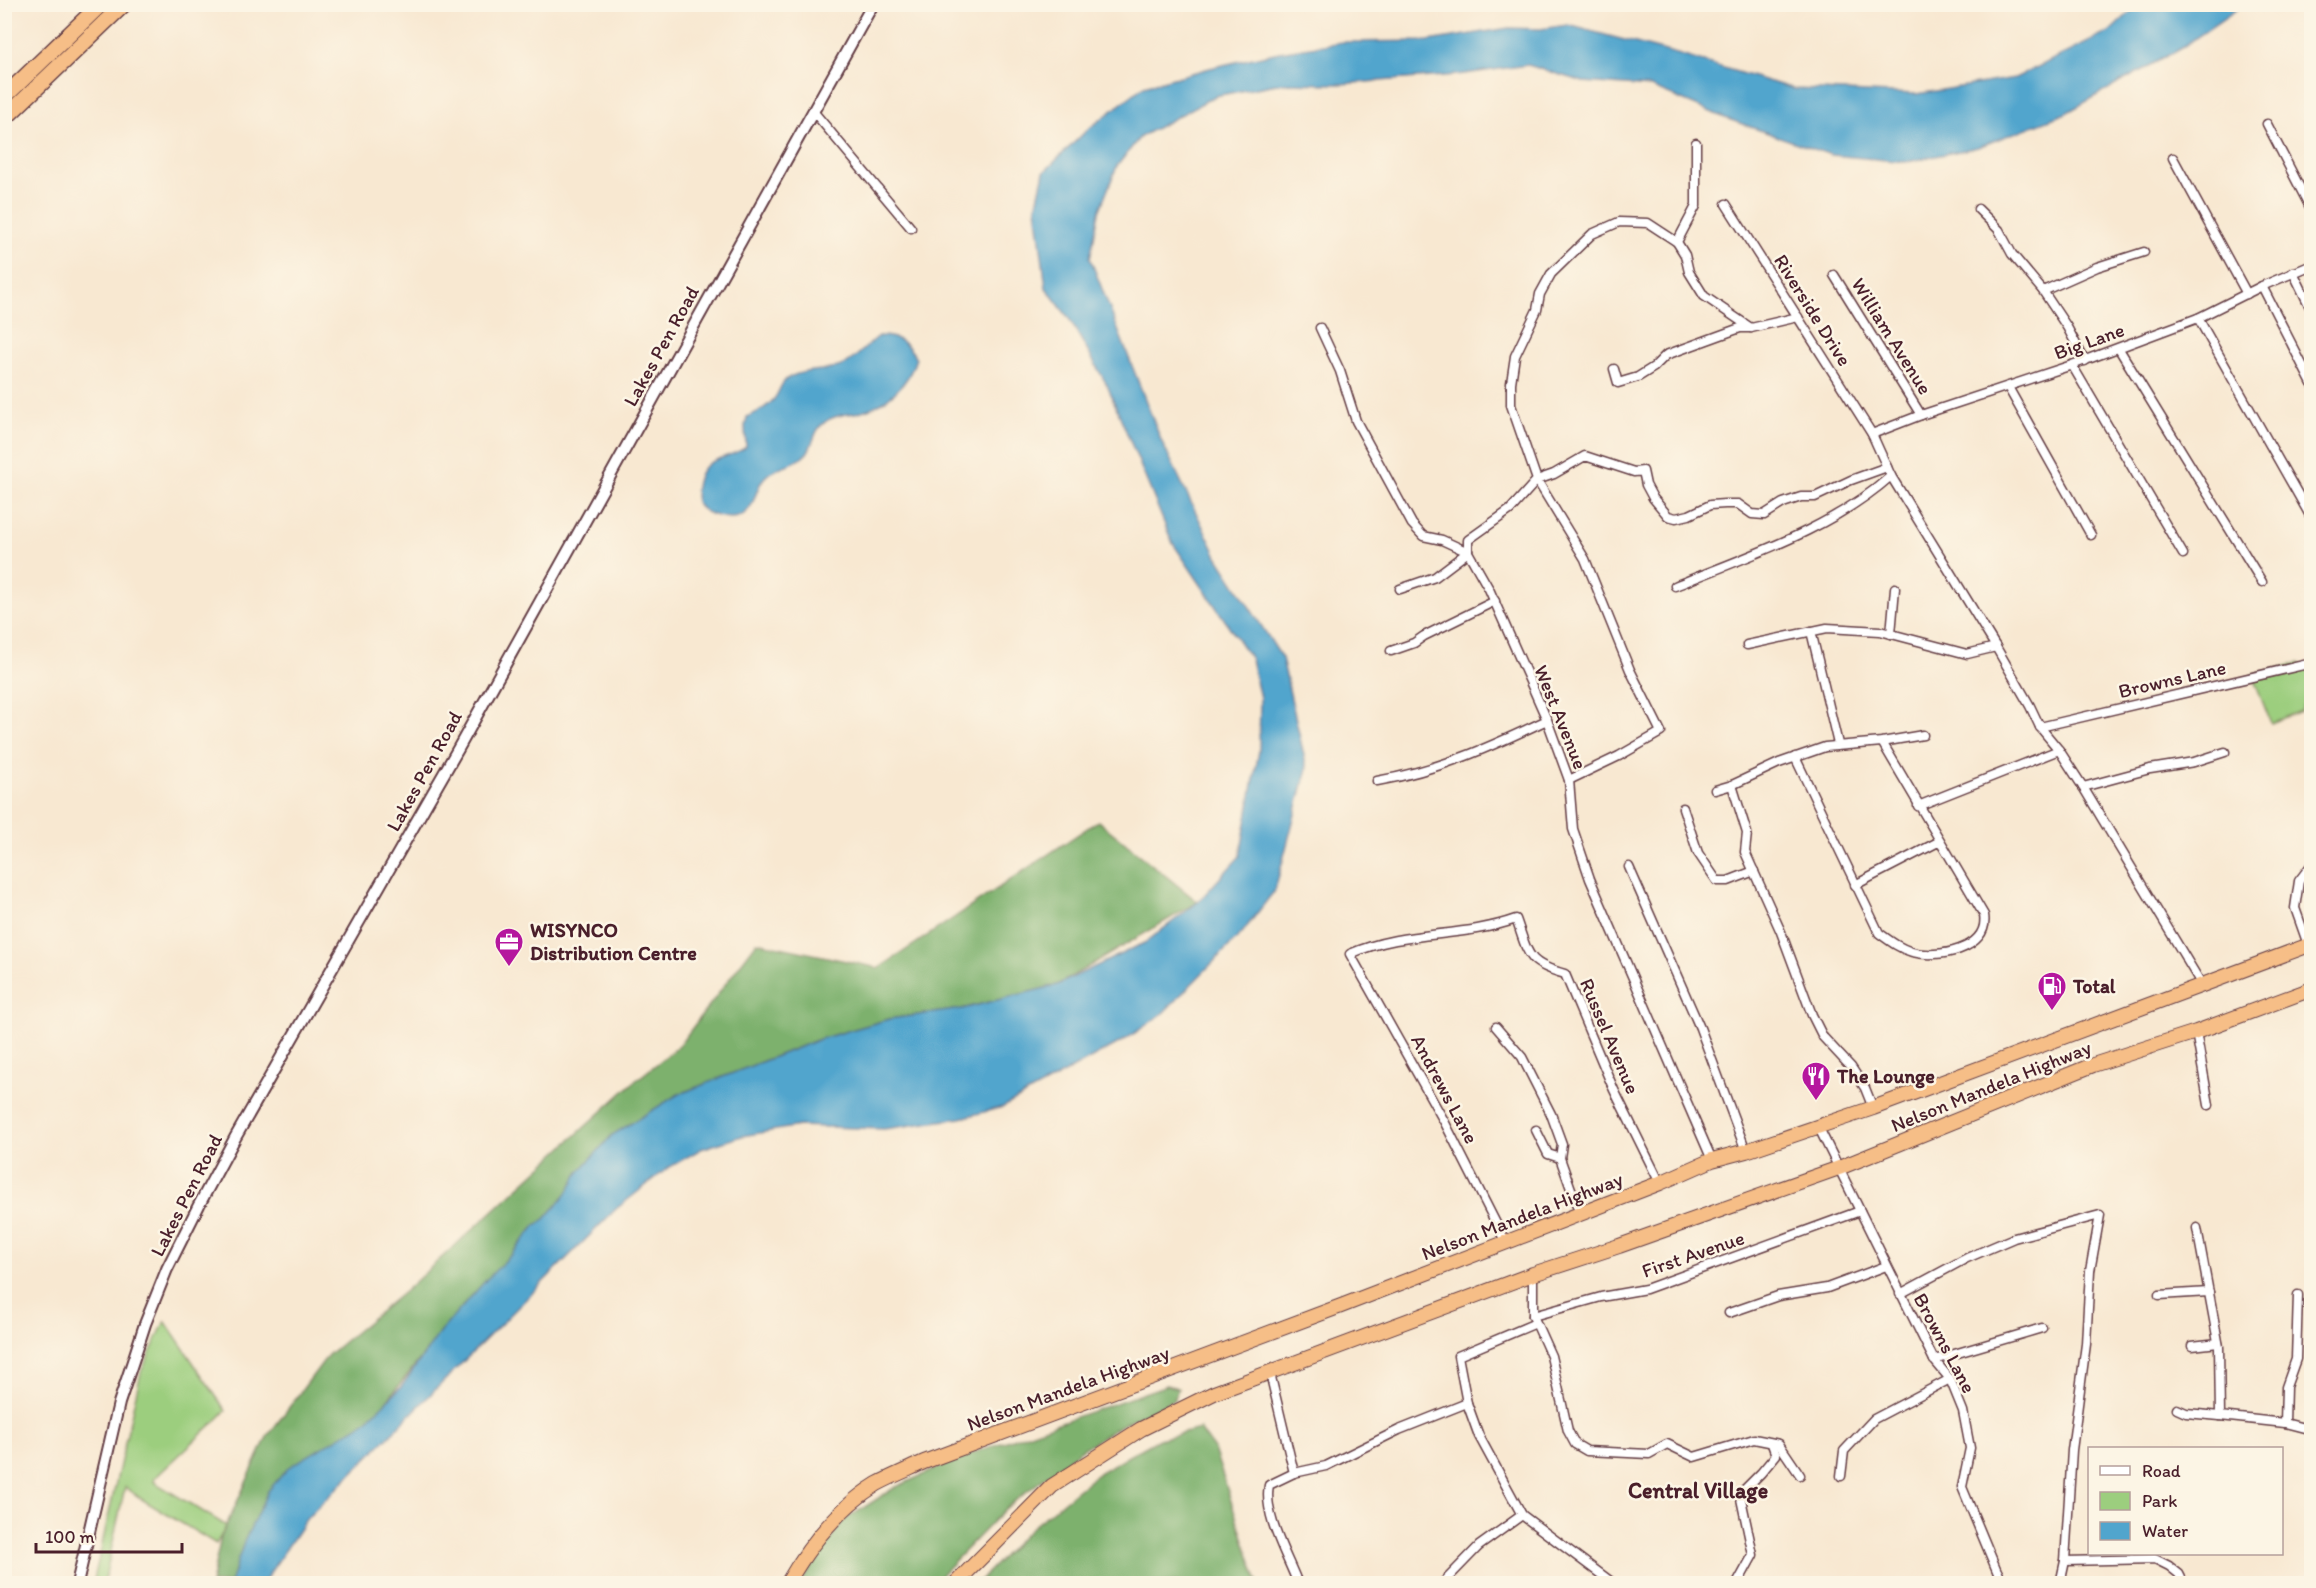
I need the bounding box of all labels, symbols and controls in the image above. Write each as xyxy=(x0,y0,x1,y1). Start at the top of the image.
street label: Riverside Drive xyxy=(1769,250,1857,370)
street label: William Avenue xyxy=(1847,273,1937,399)
street label: Lakes Pen Road xyxy=(618,282,704,410)
street label: Big Lane xyxy=(2051,317,2127,365)
street label: Browns Lane xyxy=(2116,655,2228,703)
street label: West Avenue xyxy=(1529,661,1593,773)
street label: Lakes Pen Road xyxy=(381,707,467,835)
place label: WISYNCO Distribution Centre xyxy=(530,918,697,965)
office icon: WISYNCO Distribution Centre xyxy=(493,926,525,968)
fuel station icon: Total xyxy=(2036,970,2068,1012)
place label: Total xyxy=(2072,974,2116,998)
street label: Russel Avenue xyxy=(1575,975,1645,1097)
street label: Andrews Lane xyxy=(1406,1030,1484,1148)
street label: Nelson Mandela Highway xyxy=(1887,1035,2095,1137)
restaurant icon: The Lounge xyxy=(1800,1060,1832,1102)
place label: The Lounge xyxy=(1836,1064,1935,1089)
street label: Lakes Pen Road xyxy=(145,1130,227,1260)
street label: Nelson Mandela Highway xyxy=(1418,1166,1627,1266)
street label: First Avenue xyxy=(1639,1225,1747,1283)
street label: Browns Lane xyxy=(1909,1289,1981,1397)
street label: Nelson Mandela Highway xyxy=(963,1340,1173,1436)
legend xyxy=(2088,1447,2283,1555)
text: Road xyxy=(2142,1460,2181,1482)
district label: Central Village xyxy=(1628,1477,1768,1504)
text: Park xyxy=(2142,1490,2177,1512)
scale bar xyxy=(36,1516,182,1554)
text: Water xyxy=(2142,1520,2188,1542)
text: 100 m xyxy=(45,1526,95,1548)

